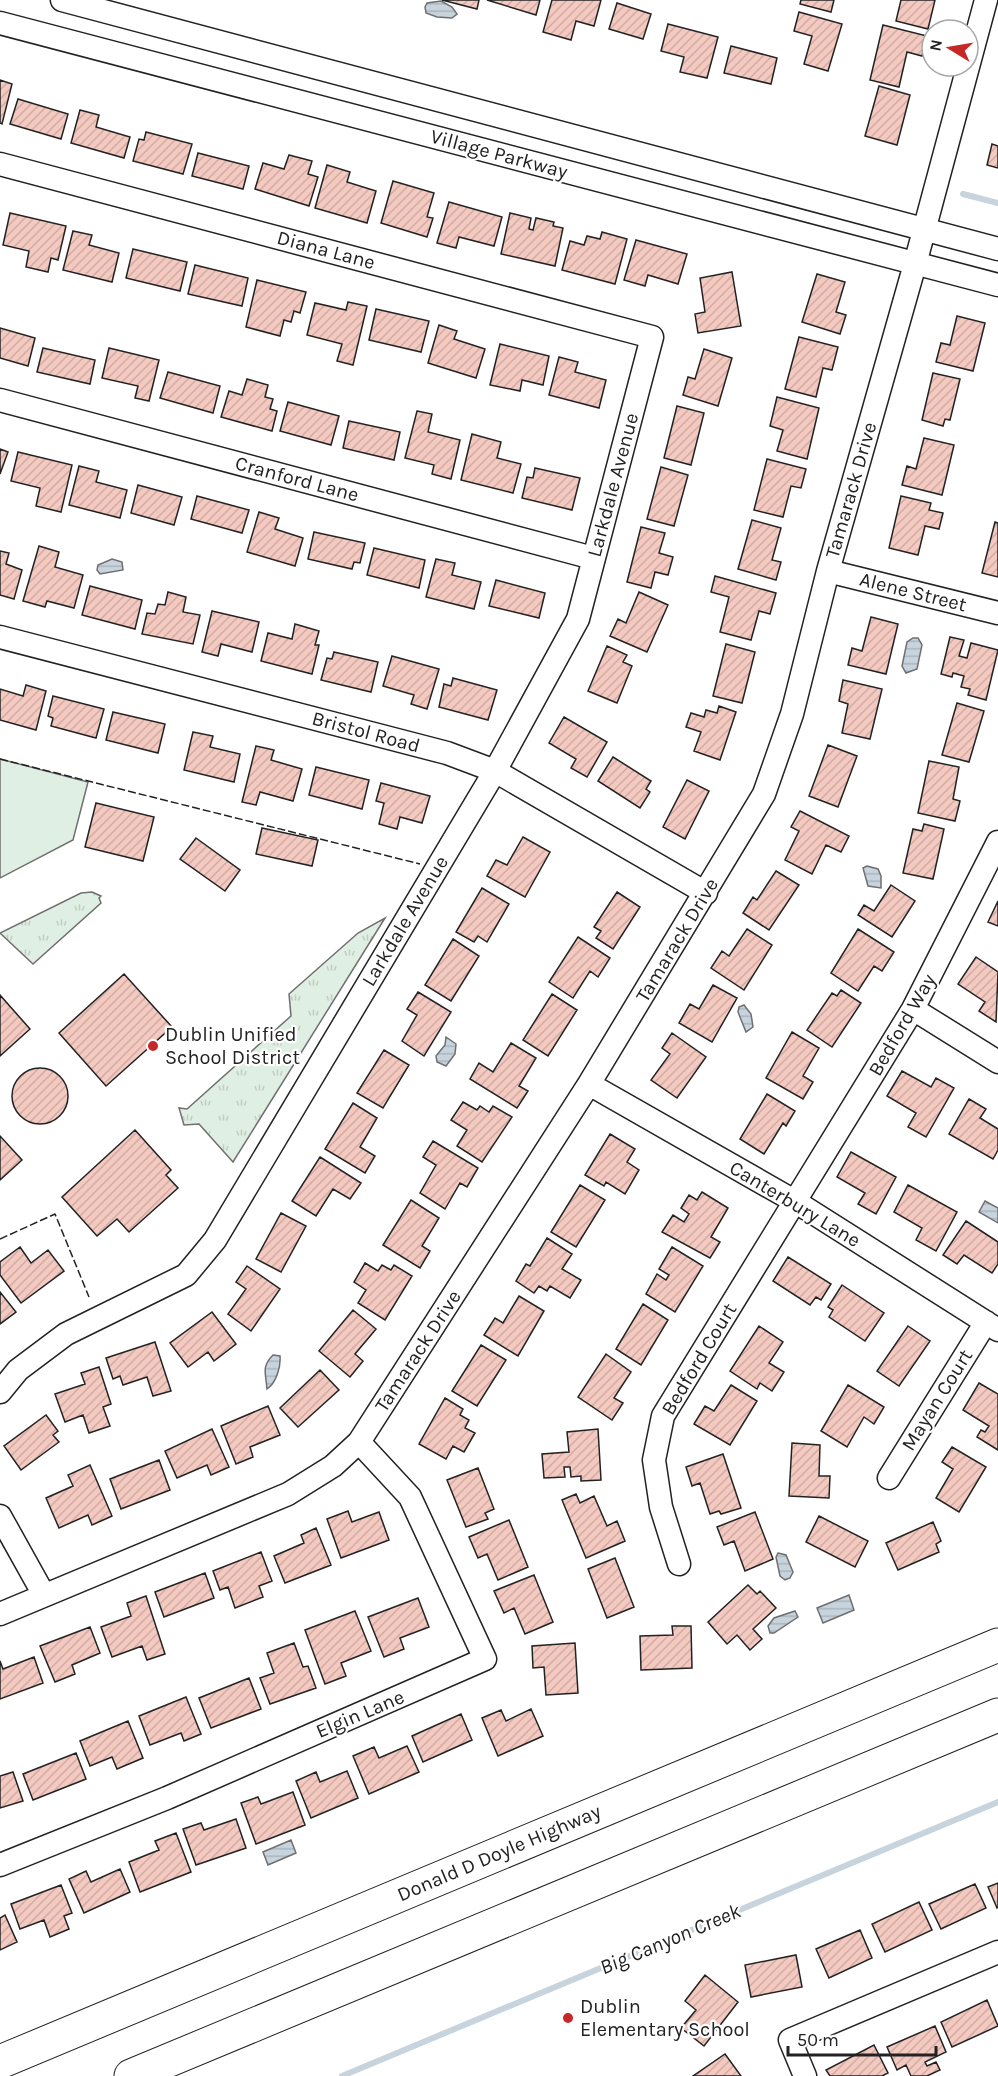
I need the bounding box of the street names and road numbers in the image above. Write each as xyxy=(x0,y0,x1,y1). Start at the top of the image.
street label: Village Parkway xyxy=(428,125,570,183)
street label: Diana Lane xyxy=(274,226,378,274)
street label: Larkdale Avenue xyxy=(583,410,643,560)
street label: Tamarack Drive xyxy=(821,419,881,561)
street label: Cranford Lane xyxy=(233,451,361,507)
street label: Alene Street xyxy=(857,568,969,617)
street label: Bristol Road xyxy=(309,707,423,757)
street label: Larkdale Avenue xyxy=(357,852,453,990)
street label: Tamarack Drive xyxy=(631,874,723,1006)
street label: Bedford Way xyxy=(864,970,940,1080)
street label: Canterbury Lane xyxy=(726,1156,864,1252)
street label: Tamarack Drive xyxy=(370,1286,466,1416)
street label: Bedford Court xyxy=(657,1299,742,1419)
street label: Mayan Court xyxy=(897,1345,978,1455)
street label: Elgin Lane xyxy=(312,1685,408,1743)
street label: Donald D Doyle Highway xyxy=(394,1800,604,1906)

